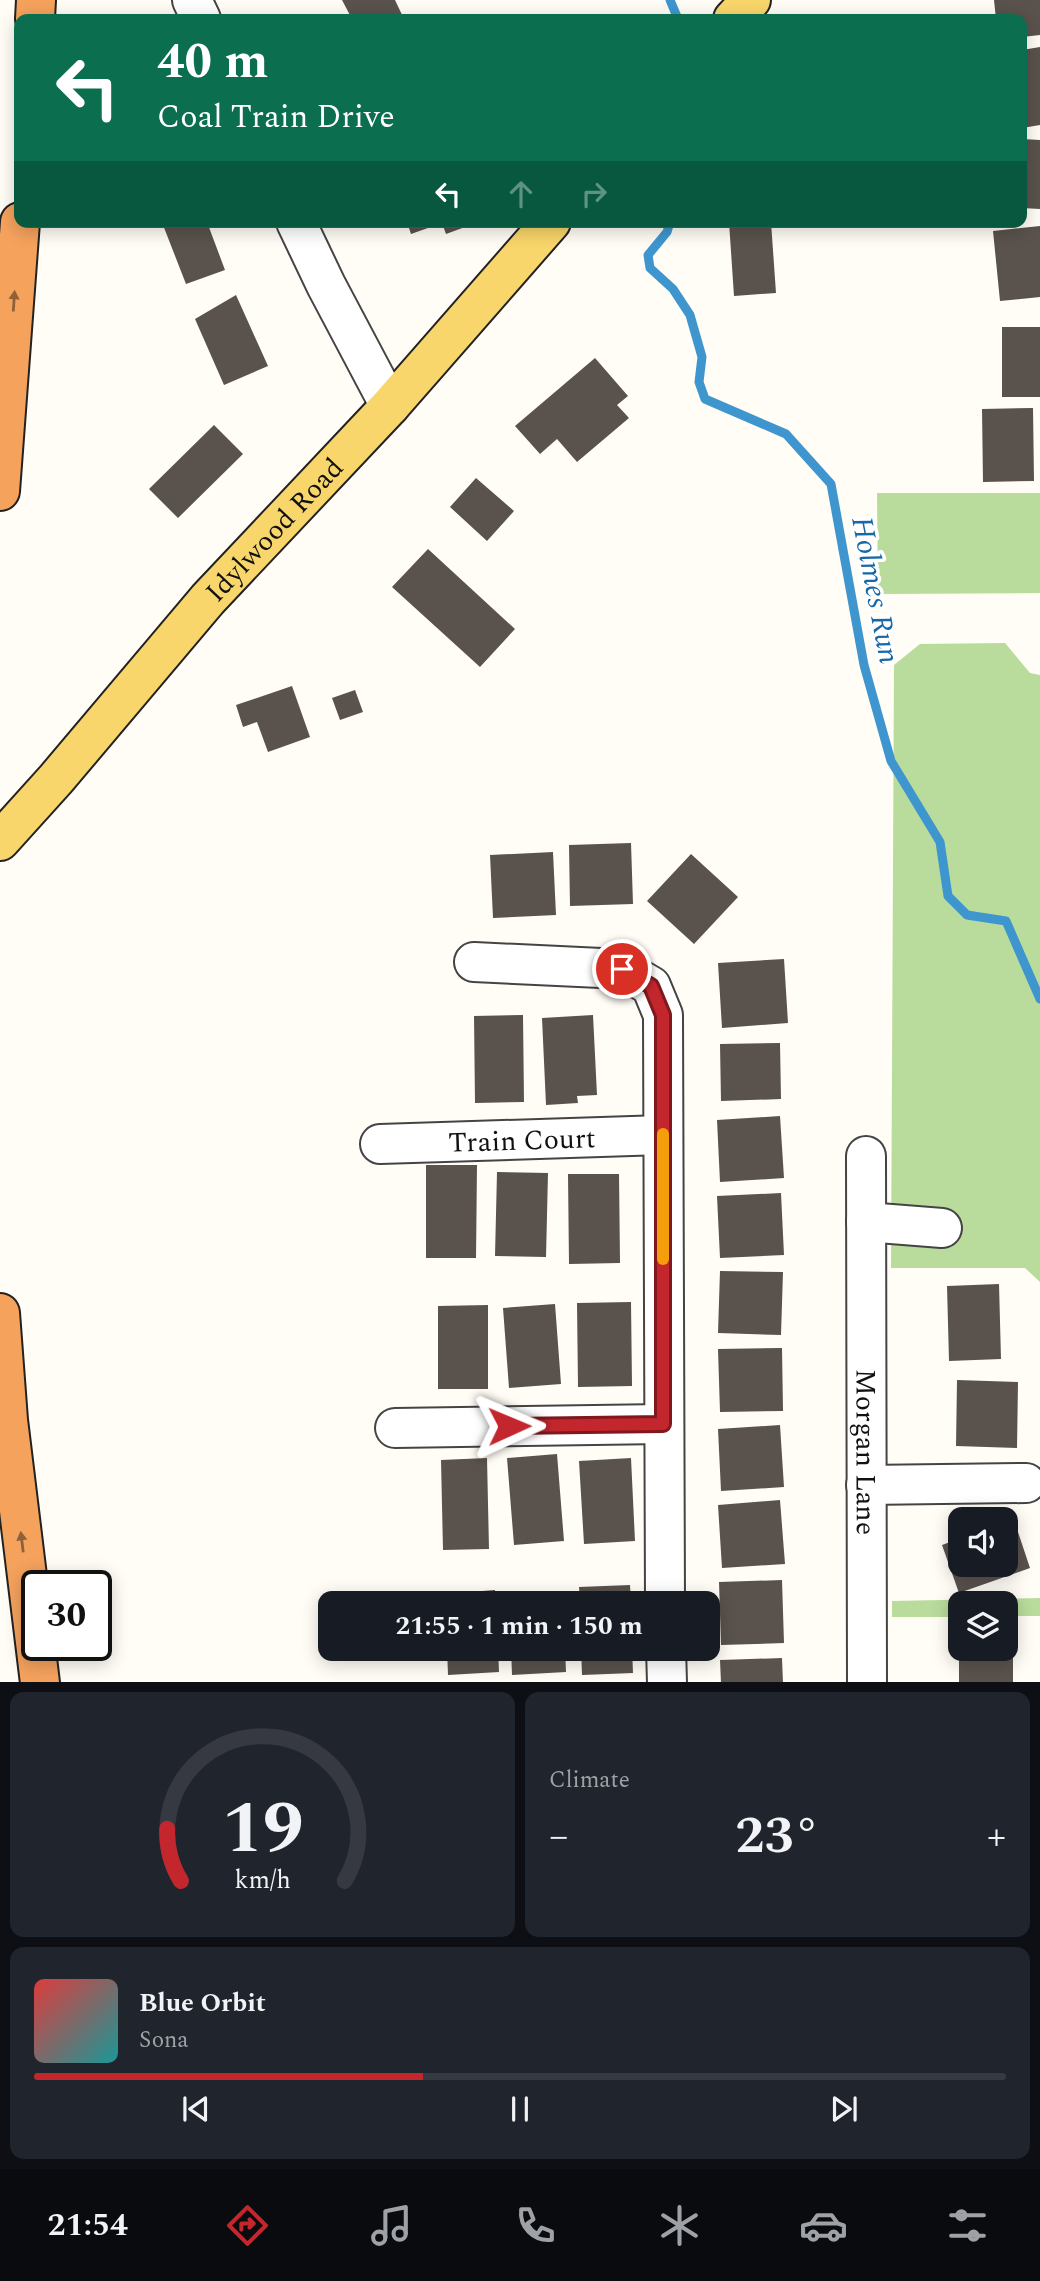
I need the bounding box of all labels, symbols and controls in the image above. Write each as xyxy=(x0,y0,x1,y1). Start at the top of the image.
text: 40 m xyxy=(157,25,268,100)
icon: left xyxy=(42,42,133,133)
text: Coal Train Drive xyxy=(157,93,395,142)
icon: left xyxy=(429,175,467,213)
icon: ahead xyxy=(502,175,540,213)
icon: right xyxy=(575,175,613,213)
one-way arrow xyxy=(9,289,20,311)
street label: Idylwood Road xyxy=(196,448,354,613)
water label: Holmes Run xyxy=(838,513,912,668)
pin xyxy=(592,939,652,999)
icon: arrive xyxy=(603,950,641,988)
street label: Train Court xyxy=(448,1117,596,1165)
street label: Morgan Lane xyxy=(843,1369,887,1535)
position arrow xyxy=(472,1389,546,1463)
map controls xyxy=(948,1507,1018,1661)
button: sound xyxy=(948,1507,1018,1577)
one-way arrow xyxy=(16,1531,27,1553)
speed limit sign: 30 xyxy=(21,1570,112,1661)
button: layers xyxy=(948,1591,1018,1661)
text: 21:55 · 1 min · 150 m xyxy=(395,1606,643,1646)
text: Climate xyxy=(549,1763,630,1798)
text: 19 xyxy=(222,1774,303,1885)
text: 23° xyxy=(735,1797,820,1876)
text: − xyxy=(549,1808,568,1866)
text: + xyxy=(987,1808,1006,1866)
text: km/h xyxy=(234,1861,291,1899)
text: Blue Orbit xyxy=(139,1983,266,2023)
text: Sona xyxy=(139,2023,189,2058)
icon: previous xyxy=(177,2090,215,2128)
icon: pause xyxy=(501,2090,539,2128)
icon: next xyxy=(825,2090,863,2128)
text: 21:54 xyxy=(48,2201,128,2250)
icon: directions xyxy=(223,2201,272,2250)
icon: music xyxy=(367,2201,416,2250)
icon: phone xyxy=(511,2201,560,2250)
icon: climate xyxy=(655,2201,704,2250)
icon: car xyxy=(799,2201,848,2250)
icon: filters xyxy=(943,2201,992,2250)

